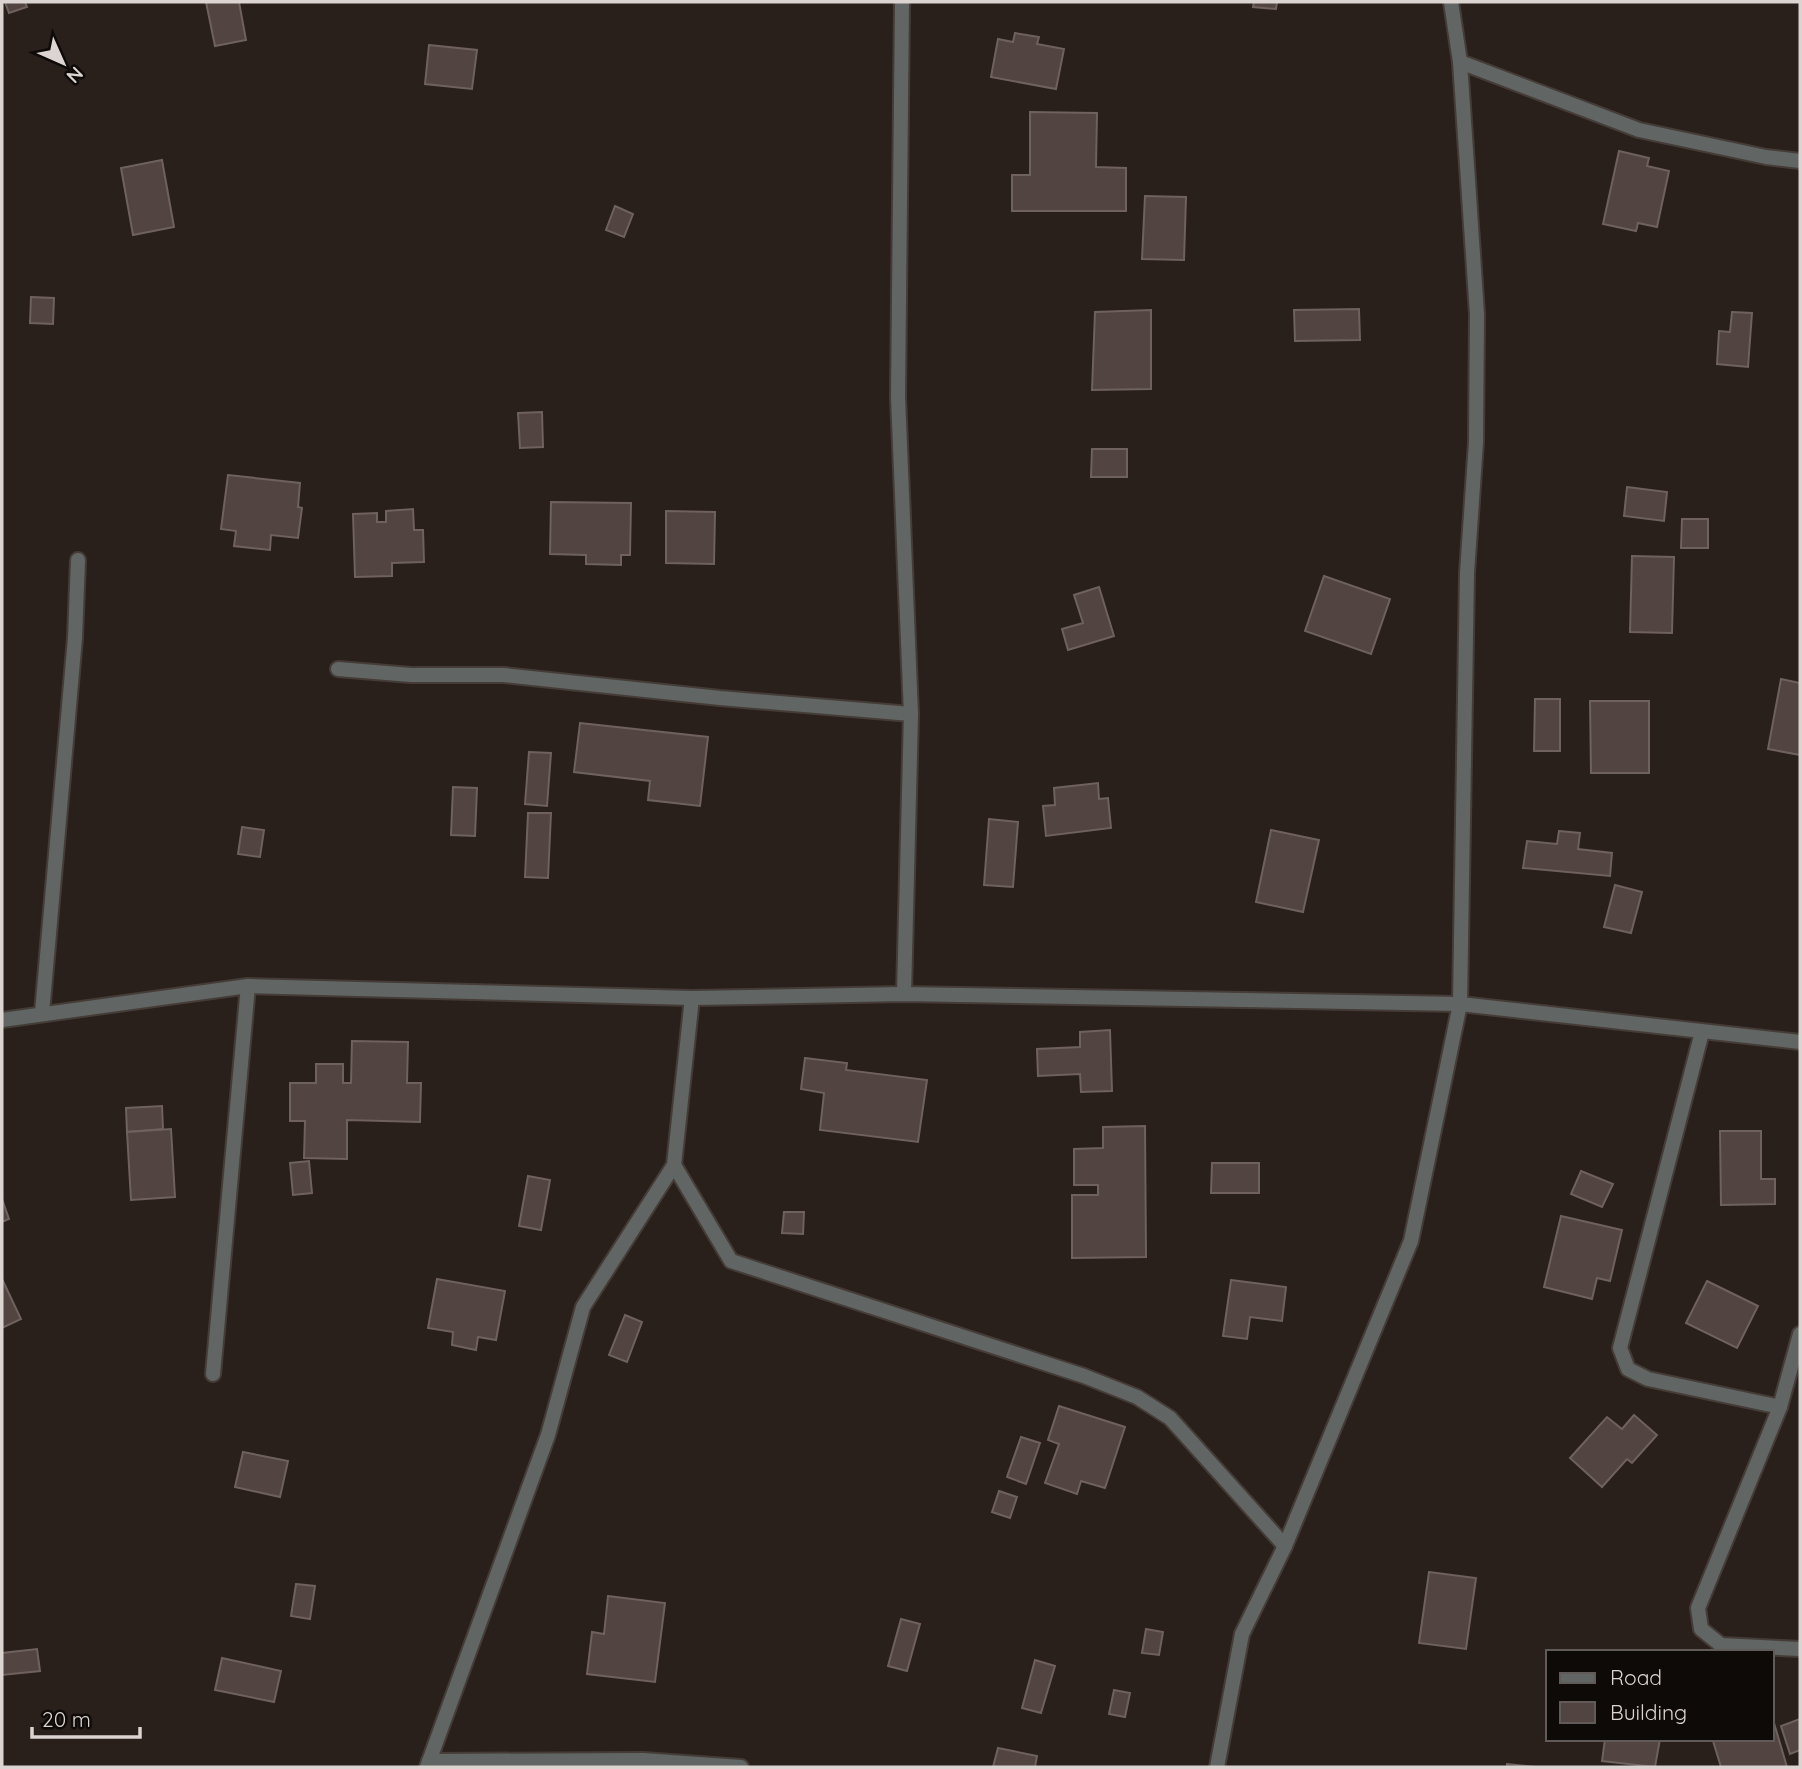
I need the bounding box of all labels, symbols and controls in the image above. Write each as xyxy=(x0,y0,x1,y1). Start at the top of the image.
north arrow xyxy=(28,28,98,98)
text: N xyxy=(62,62,88,88)
legend xyxy=(1546,1650,1774,1741)
text: Road xyxy=(1610,1664,1662,1690)
scale bar xyxy=(32,1696,140,1740)
text: Building xyxy=(1610,1699,1687,1725)
text: 20 m xyxy=(42,1706,91,1732)

